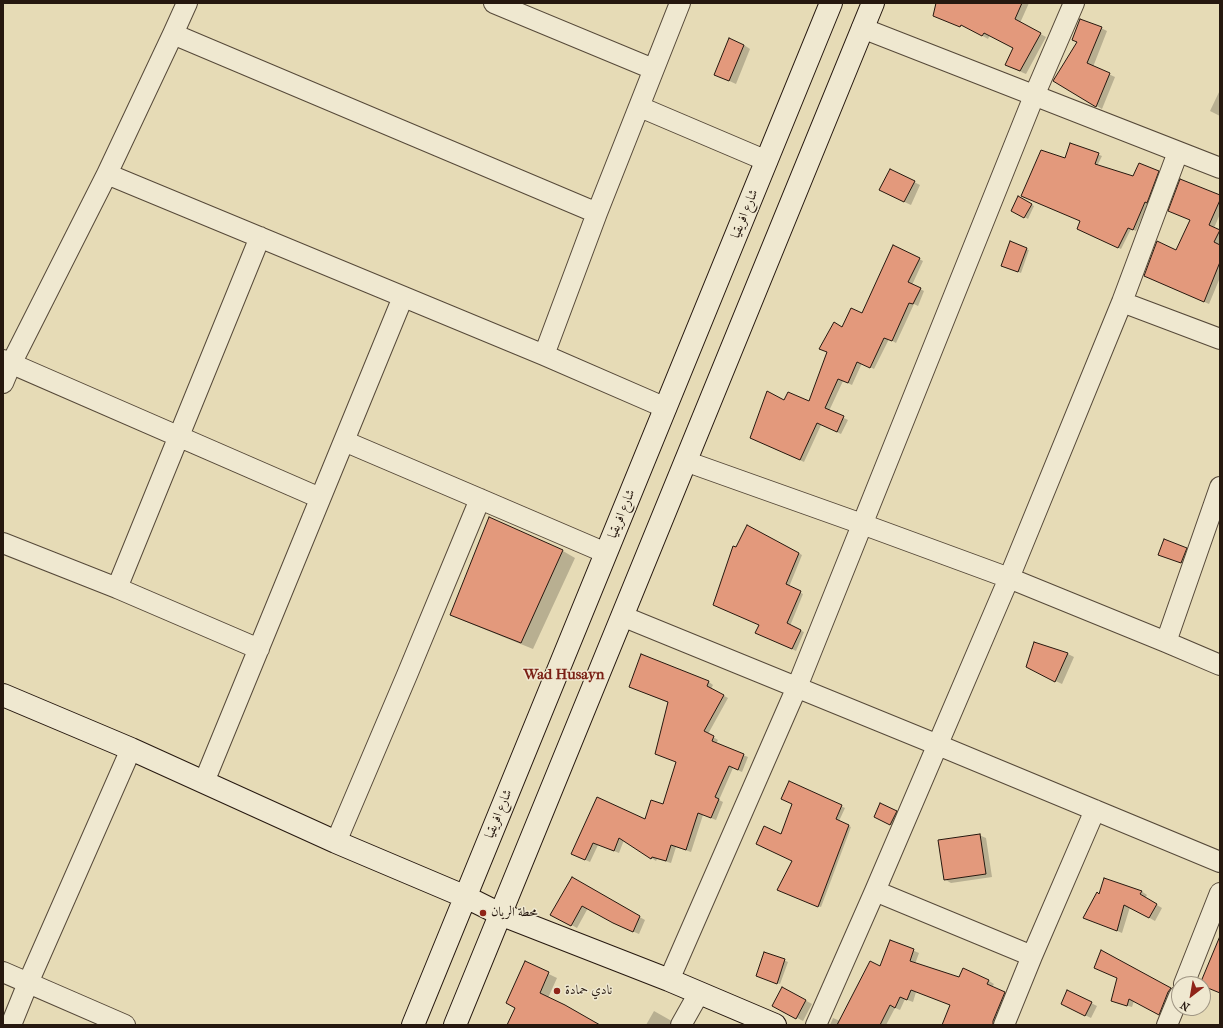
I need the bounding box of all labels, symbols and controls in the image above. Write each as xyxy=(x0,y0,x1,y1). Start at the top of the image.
street label: شارع افريقيا xyxy=(728,187,762,241)
street label: شارع افريقيا xyxy=(605,487,639,541)
district label: Wad Husayn xyxy=(523,666,605,684)
street label: شارع افريقيا xyxy=(482,787,516,841)
place label: محطة الريان xyxy=(491,905,538,921)
marker: محطة الريان xyxy=(478,908,488,918)
north arrow xyxy=(1171,976,1211,1016)
place label: نادي حمادة xyxy=(565,983,612,999)
marker: نادي حمادة xyxy=(552,986,562,996)
text: N xyxy=(1178,998,1192,1014)

